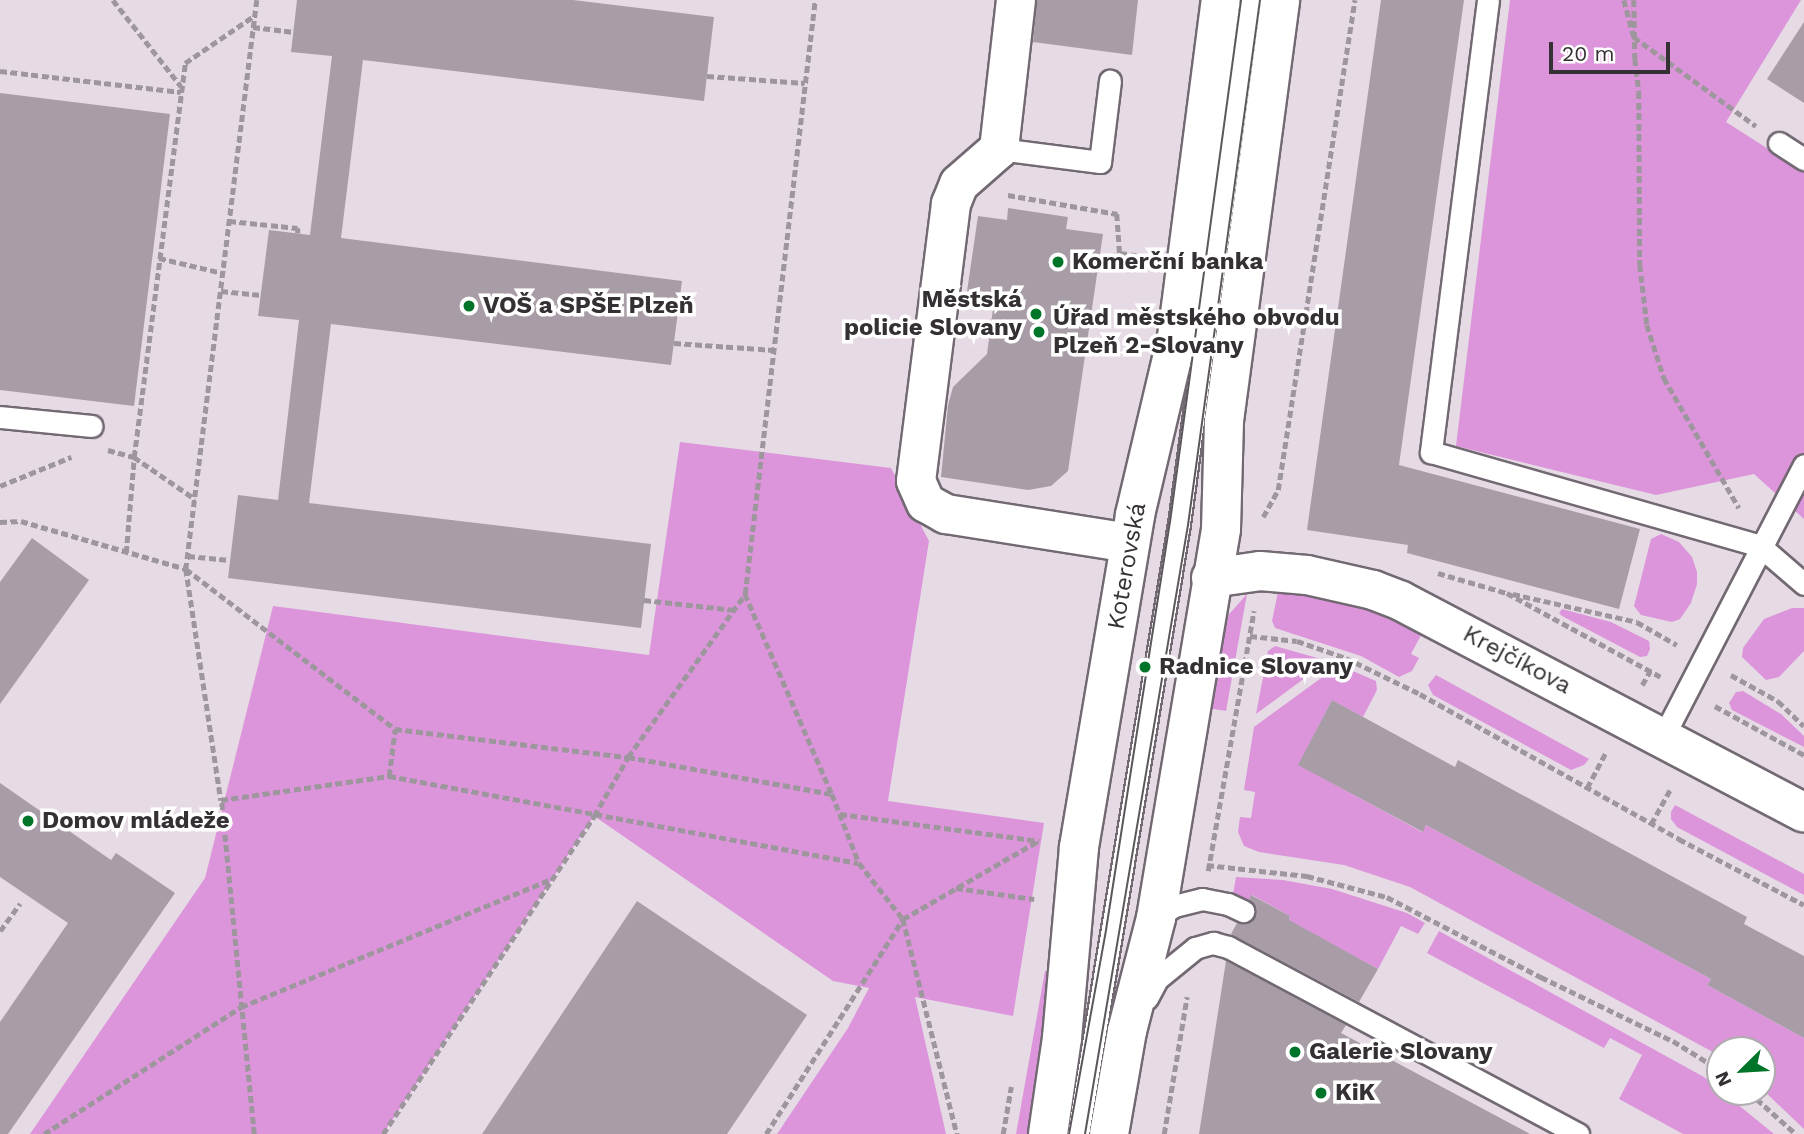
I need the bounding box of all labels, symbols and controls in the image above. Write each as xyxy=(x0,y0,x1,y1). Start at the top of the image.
scale bar xyxy=(1552,28,1673,72)
text: 20 m xyxy=(1562,41,1614,66)
place label: Komerční banka xyxy=(1072,248,1263,276)
marker: Komerční banka xyxy=(1050,254,1066,270)
place label: Městská policie Slovany xyxy=(844,286,1022,342)
place label: VOŠ a SPŠE Plzeň xyxy=(483,292,694,320)
marker: VOŠ a SPŠE Plzeň xyxy=(461,298,477,314)
place label: Úřad městského obvodu Plzeň 2-Slovany xyxy=(1053,304,1339,360)
marker: Městská policie Slovany xyxy=(1028,306,1044,322)
marker: Úřad městského obvodu Plzeň 2-Slovany xyxy=(1031,324,1047,340)
street label: Koterovská xyxy=(1102,500,1152,632)
street label: Krejčíkova xyxy=(1458,619,1576,701)
place label: Radnice Slovany xyxy=(1159,653,1353,681)
marker: Radnice Slovany xyxy=(1137,659,1153,675)
place label: Domov mládeže xyxy=(42,807,230,835)
marker: Domov mládeže xyxy=(20,813,36,829)
north arrow xyxy=(1706,1036,1776,1106)
place label: Galerie Slovany xyxy=(1309,1038,1493,1066)
marker: Galerie Slovany xyxy=(1287,1044,1303,1060)
text: N xyxy=(1710,1068,1737,1090)
place label: KiK xyxy=(1335,1079,1375,1107)
marker: KiK xyxy=(1313,1085,1329,1101)

